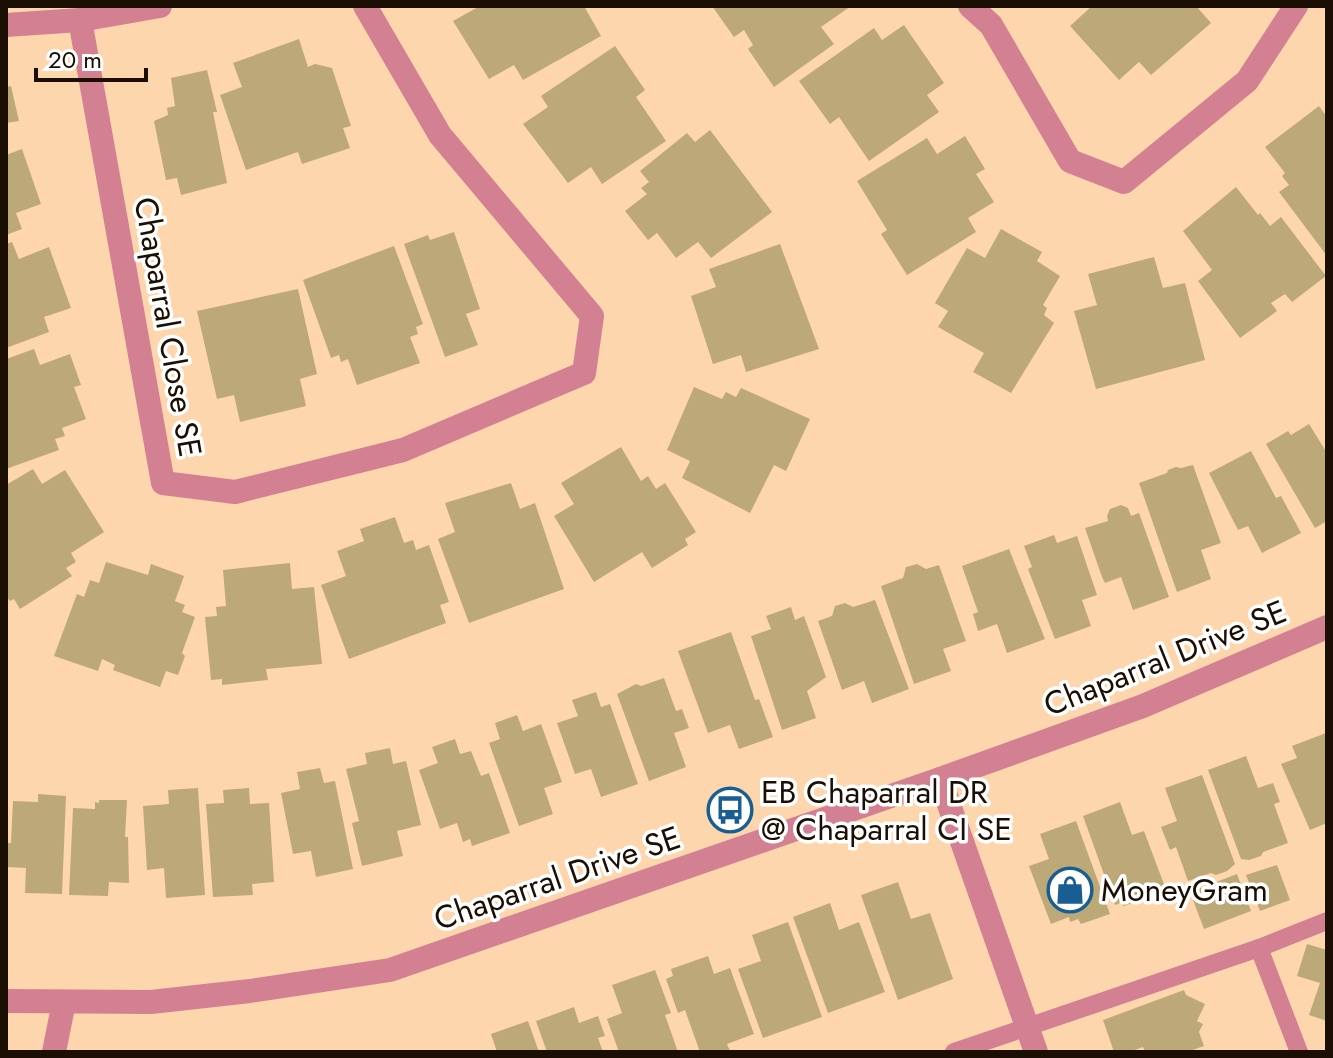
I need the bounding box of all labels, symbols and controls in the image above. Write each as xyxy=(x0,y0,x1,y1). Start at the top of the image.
scale bar xyxy=(36,32,146,82)
text: 20 m xyxy=(48,42,102,77)
street label: Chaparral Close SE xyxy=(123,194,213,460)
street label: Chaparral Drive SE xyxy=(1037,588,1293,728)
place label: EB Chaparral DR @ Chaparral CI SE xyxy=(761,769,1012,852)
bus stop icon: EB Chaparral DR @ Chaparral CI SE xyxy=(706,786,754,834)
street label: Chaparral Drive SE xyxy=(428,814,686,942)
shop icon: MoneyGram xyxy=(1046,866,1094,914)
place label: MoneyGram xyxy=(1101,867,1268,913)

